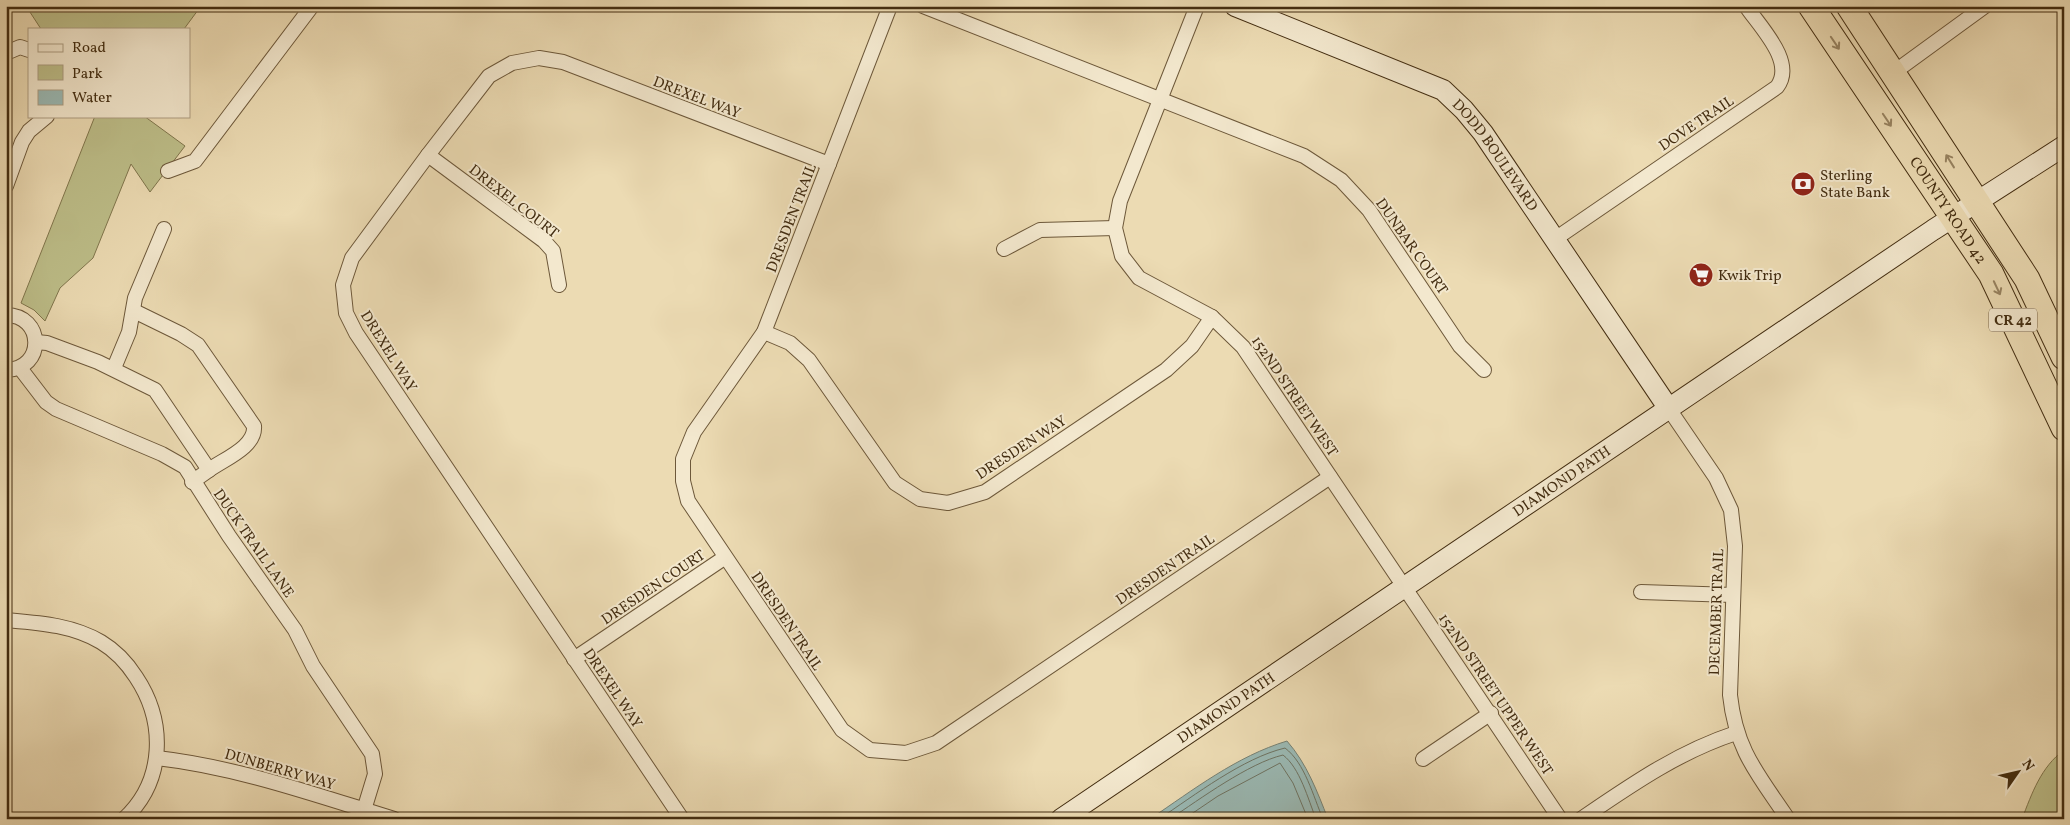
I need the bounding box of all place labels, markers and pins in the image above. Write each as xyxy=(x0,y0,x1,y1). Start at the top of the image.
place label: Sterling State Bank xyxy=(1820,166,1890,204)
bank icon: Sterling State Bank xyxy=(1790,171,1816,197)
supermarket icon: Kwik Trip xyxy=(1688,262,1714,288)
place label: Kwik Trip xyxy=(1718,266,1782,287)

